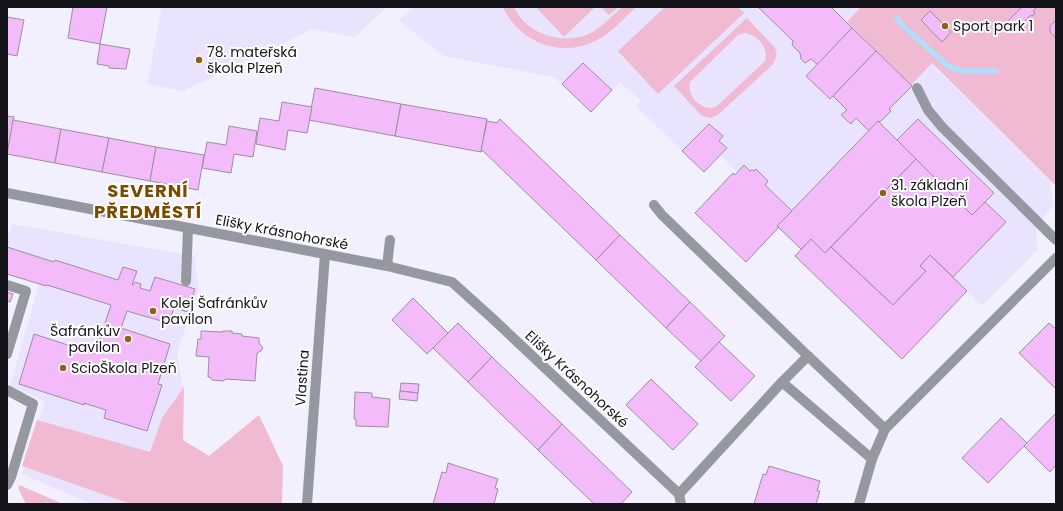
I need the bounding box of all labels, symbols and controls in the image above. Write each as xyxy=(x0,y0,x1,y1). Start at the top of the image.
place label: Sport park 1 xyxy=(953,16,1033,36)
marker: Sport park 1 xyxy=(940,21,950,31)
place label: 78. mateřská škola Plzeň xyxy=(207,42,297,78)
marker: 78. mateřská škola Plzeň xyxy=(194,55,204,65)
place label: 31. základní škola Plzeň xyxy=(891,175,969,211)
district label: SEVERNÍ PŘEDMĚSTÍ xyxy=(94,178,202,224)
marker: 31. základní škola Plzeň xyxy=(878,188,888,198)
street label: Elišky Krásnohorské xyxy=(214,209,350,255)
place label: Kolej Šafránkův pavilon xyxy=(161,293,268,329)
marker: Kolej Šafránkův pavilon xyxy=(148,306,158,316)
place label: Šafránkův pavilon xyxy=(50,321,120,357)
street label: Elišky Krásnohorské xyxy=(521,326,633,433)
marker: Šafránkův pavilon xyxy=(123,334,133,344)
street label: Vlastina xyxy=(290,349,314,407)
place label: ScioŠkola Plzeň xyxy=(71,358,177,378)
marker: ScioŠkola Plzeň xyxy=(58,363,68,373)

